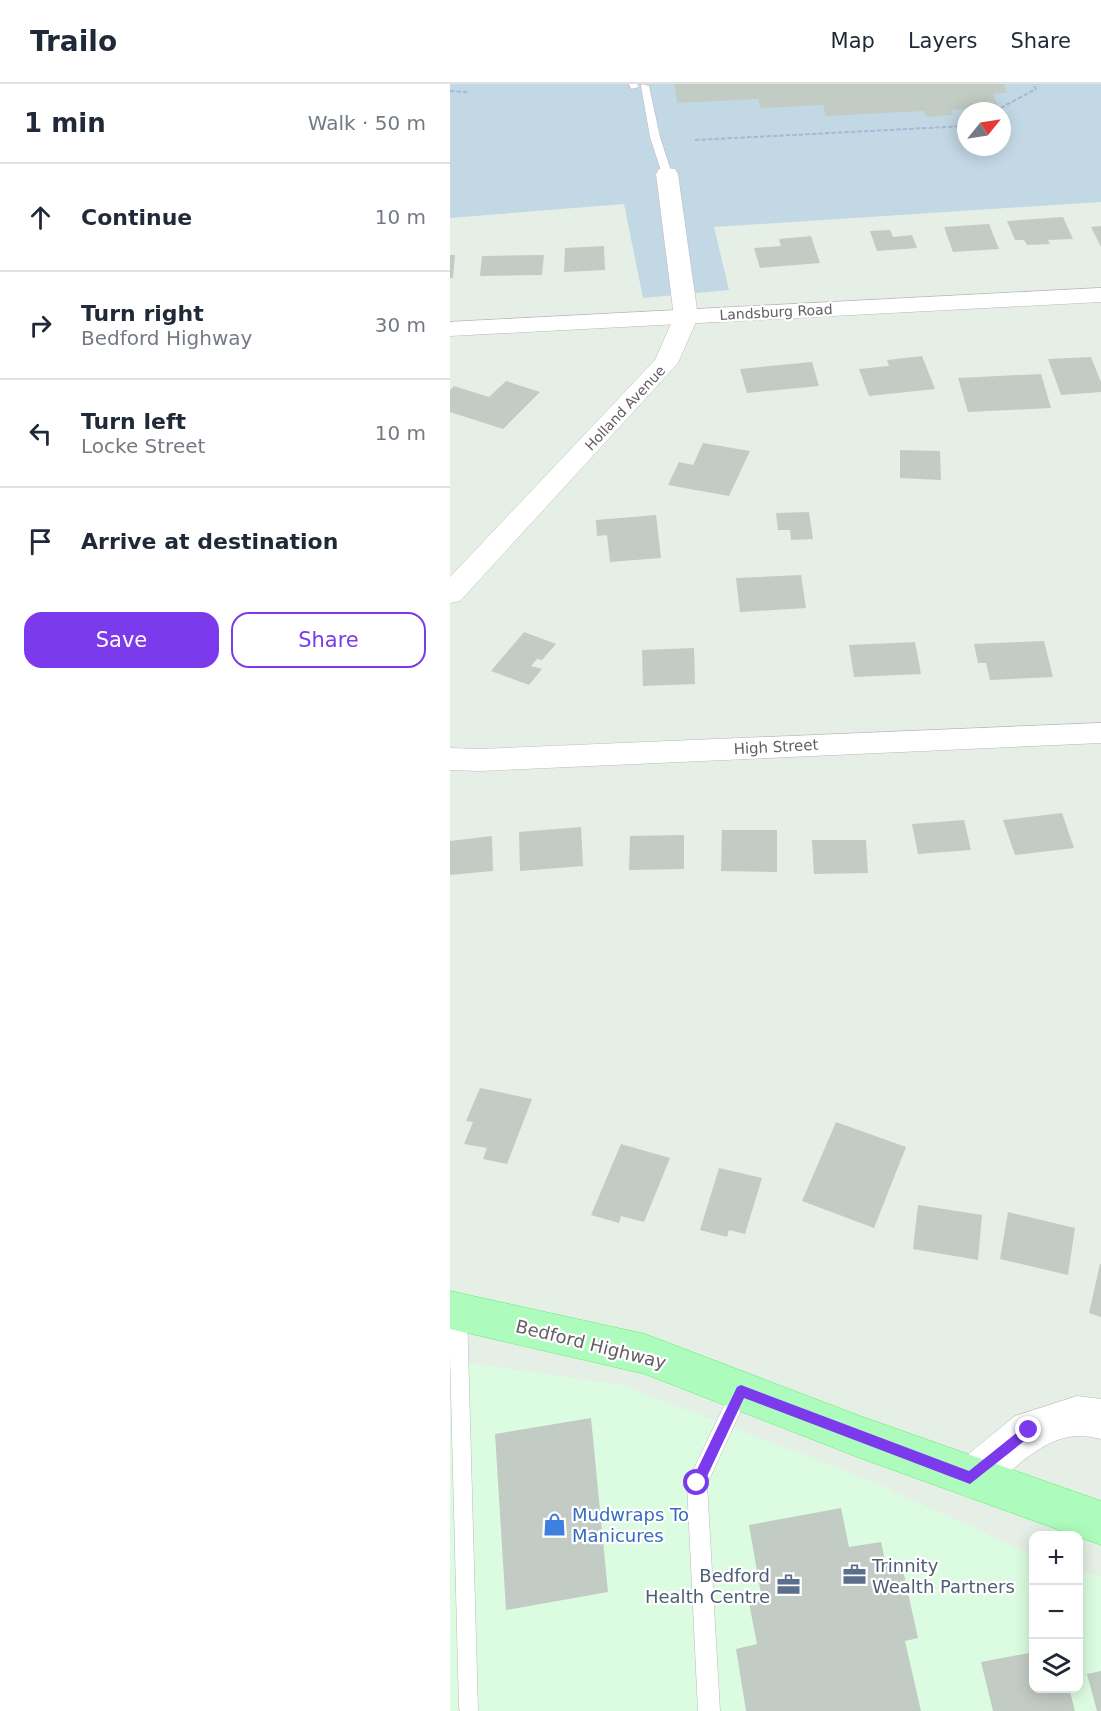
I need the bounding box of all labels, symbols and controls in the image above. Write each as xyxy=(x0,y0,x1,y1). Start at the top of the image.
text: Trailo xyxy=(30,25,117,58)
text: Map xyxy=(831,29,875,53)
text: Layers xyxy=(908,29,977,53)
text: Share xyxy=(1010,29,1071,53)
north arrow xyxy=(957,102,1011,156)
text: 1 min xyxy=(24,108,106,138)
text: Walk · 50 m xyxy=(308,111,426,135)
icon: ahead xyxy=(24,201,57,234)
text: Continue xyxy=(81,205,192,230)
text: 10 m xyxy=(375,205,426,229)
text: Turn right xyxy=(81,301,204,326)
street label: Landsburg Road xyxy=(719,301,833,323)
icon: right xyxy=(24,309,57,342)
text: 30 m xyxy=(375,313,426,337)
text: Bedford Highway xyxy=(81,326,252,350)
street label: Holland Avenue xyxy=(582,362,668,454)
text: Turn left xyxy=(81,409,186,434)
icon: left xyxy=(24,417,57,450)
text: 10 m xyxy=(375,421,426,445)
text: Locke Street xyxy=(81,434,205,458)
icon: arrive xyxy=(24,525,57,558)
text: Arrive at destination xyxy=(81,529,338,554)
button: Save xyxy=(24,612,219,668)
button: Share xyxy=(231,612,426,668)
street label: High Street xyxy=(733,736,819,758)
street label: Bedford Highway xyxy=(514,1315,669,1373)
route end xyxy=(1015,1416,1041,1442)
route start xyxy=(683,1469,709,1495)
place label: Mudwraps To Manicures xyxy=(572,1504,689,1546)
shop icon: Mudwraps To Manicures xyxy=(541,1511,567,1537)
map controls xyxy=(1029,1531,1083,1693)
button: + xyxy=(1029,1531,1083,1585)
place label: Trinnity Wealth Partners xyxy=(871,1555,1015,1597)
office icon: Trinnity Wealth Partners xyxy=(841,1562,867,1588)
place label: Bedford Health Centre xyxy=(645,1565,770,1607)
office icon: Bedford Health Centre xyxy=(775,1572,801,1598)
button: − xyxy=(1029,1585,1083,1639)
button: layers xyxy=(1029,1639,1083,1693)

